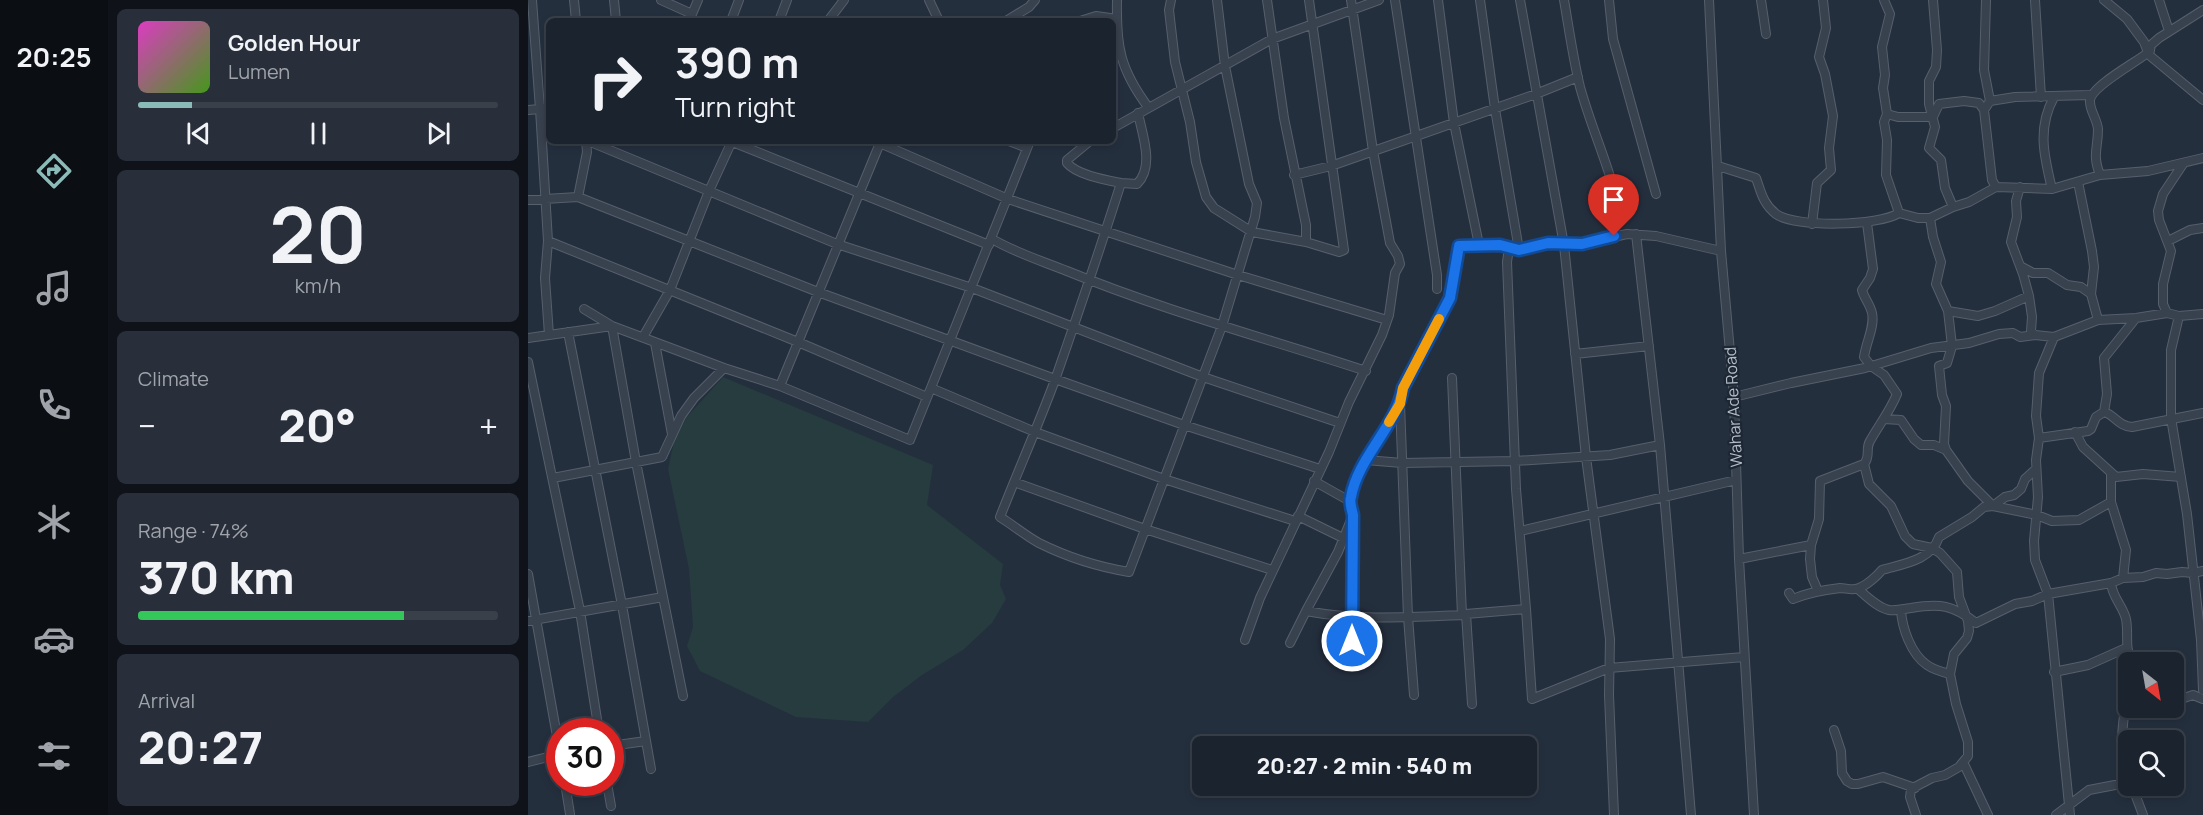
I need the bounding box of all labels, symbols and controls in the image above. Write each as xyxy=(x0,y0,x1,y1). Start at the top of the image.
text: Golden Hour xyxy=(228,28,361,58)
text: 390 m xyxy=(675,33,799,91)
text: 20:25 xyxy=(17,38,92,75)
icon: right xyxy=(576,42,654,120)
text: Lumen xyxy=(228,58,290,85)
text: Turn right xyxy=(675,88,796,125)
icon: previous xyxy=(182,117,215,150)
icon: pause xyxy=(302,117,335,150)
icon: next xyxy=(422,117,455,150)
icon: directions xyxy=(33,150,75,192)
pin xyxy=(1588,174,1639,236)
text: 20 xyxy=(269,180,367,286)
icon: arrive xyxy=(1597,183,1630,216)
icon: music xyxy=(33,267,75,309)
text: km/h xyxy=(295,272,341,299)
street label: Wahar Ade Road xyxy=(1719,346,1747,468)
text: Climate xyxy=(138,365,209,392)
icon: phone xyxy=(33,384,75,426)
text: 20° xyxy=(279,394,356,456)
text: − xyxy=(138,403,156,448)
text: + xyxy=(479,403,498,448)
icon: climate xyxy=(33,501,75,543)
text: Range · 74% xyxy=(138,517,249,544)
text: 370 km xyxy=(138,546,294,608)
position arrow xyxy=(1320,609,1384,673)
icon: car xyxy=(33,618,75,660)
north arrow xyxy=(2118,652,2184,718)
map controls xyxy=(2118,652,2184,796)
text: Arrival xyxy=(138,687,195,714)
text: 20:27 xyxy=(138,716,263,778)
speed limit sign: 30 xyxy=(546,718,624,796)
button: search xyxy=(2118,730,2184,796)
icon: filters xyxy=(33,735,75,777)
text: 20:27 · 2 min · 540 m xyxy=(1257,751,1472,781)

